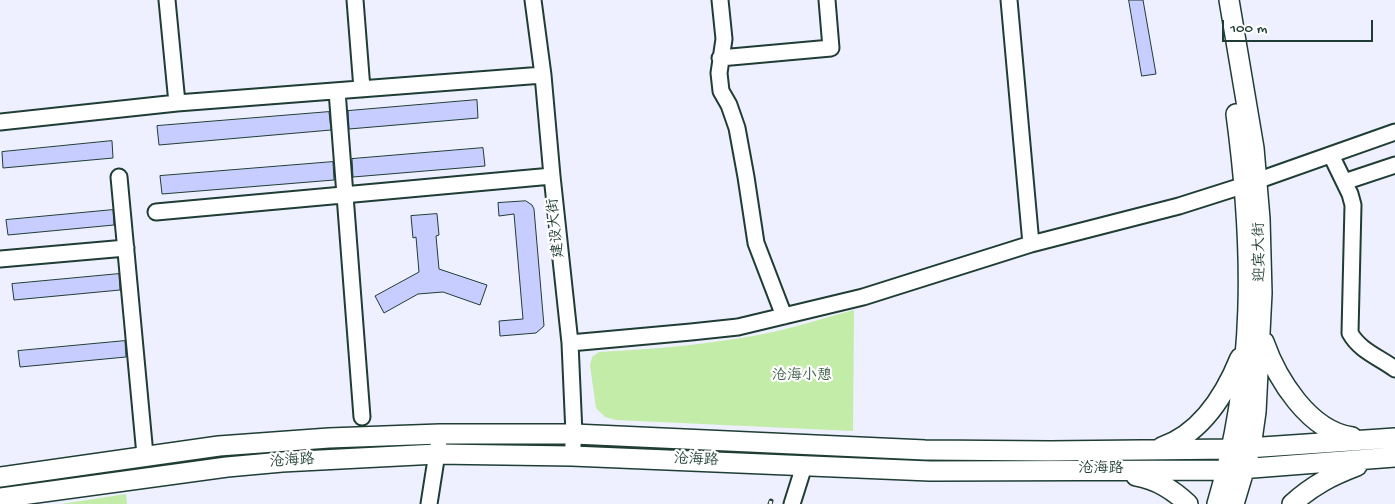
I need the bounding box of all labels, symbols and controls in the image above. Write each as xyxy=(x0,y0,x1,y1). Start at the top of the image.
scale bar xyxy=(1225,10,1376,42)
text: 100 m xyxy=(1230,20,1267,38)
street label: 建设大街 xyxy=(545,197,569,259)
street label: 迎宾大街 xyxy=(1251,222,1271,282)
park label: 沧海小憩 xyxy=(772,368,832,386)
street label: 沧海路 xyxy=(269,451,315,473)
street label: 沧海路 xyxy=(673,451,719,471)
street label: 沧海路 xyxy=(1079,461,1123,479)

